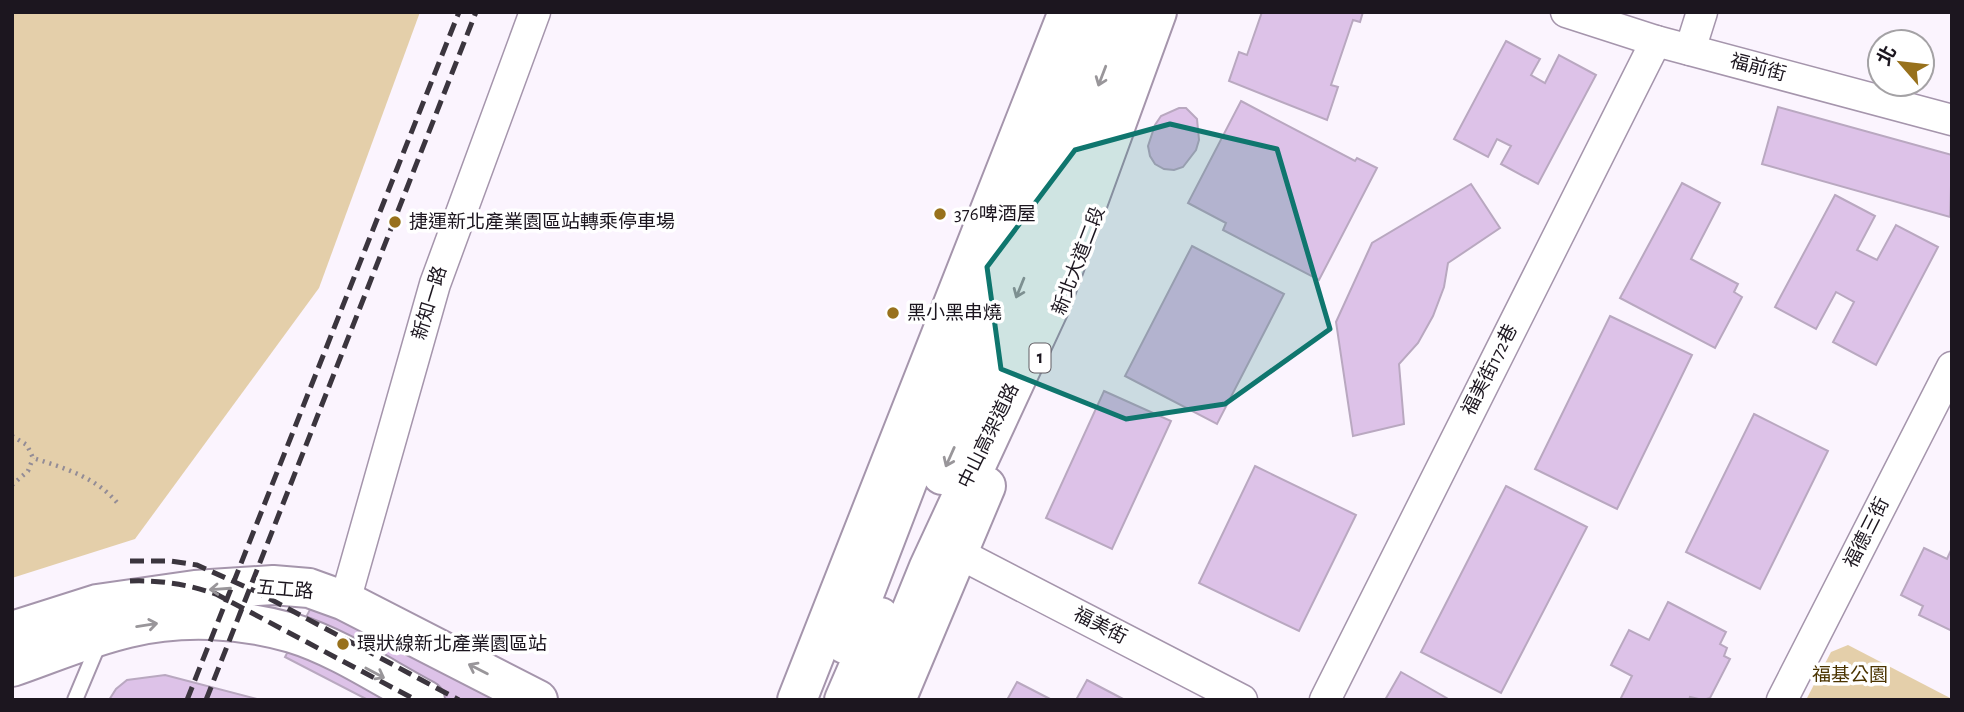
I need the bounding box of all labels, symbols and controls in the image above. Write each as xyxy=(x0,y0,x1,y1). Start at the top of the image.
north arrow xyxy=(1866,28,1936,98)
text: 北 xyxy=(1874,42,1900,69)
street label: 福前街 xyxy=(1728,50,1789,85)
one-way arrow xyxy=(1094,65,1107,86)
place label: 376啤酒屋 xyxy=(954,204,1036,224)
street label: 新北大道二段 xyxy=(1048,204,1108,318)
marker: 376啤酒屋 xyxy=(932,206,948,222)
place label: 捷運新北產業園區站轉乘停車場 xyxy=(409,211,675,232)
marker: 捷運新北產業園區站轉乘停車場 xyxy=(387,214,403,230)
street label: 新知一路 xyxy=(408,263,450,342)
one-way arrow xyxy=(1012,277,1025,299)
place label: 黑小黑串燒 xyxy=(907,302,1002,323)
marker: 黑小黑串燒 xyxy=(885,305,901,321)
street label: 福美街172巷 xyxy=(1457,321,1521,418)
road number: 1 xyxy=(1030,344,1050,372)
street label: 中山高架道路 xyxy=(954,380,1023,491)
one-way arrow xyxy=(943,446,956,467)
street label: 福德三街 xyxy=(1840,494,1893,571)
street label: 五工路 xyxy=(256,577,314,602)
one-way arrow xyxy=(209,582,232,595)
street label: 福美街 xyxy=(1070,603,1131,647)
one-way arrow xyxy=(135,618,158,631)
place label: 環狀線新北產業園區站 xyxy=(357,633,547,654)
marker: 環狀線新北產業園區站 xyxy=(335,636,351,652)
one-way arrow xyxy=(468,661,489,675)
park label: 福基公園 xyxy=(1812,665,1888,685)
one-way arrow xyxy=(364,667,385,680)

